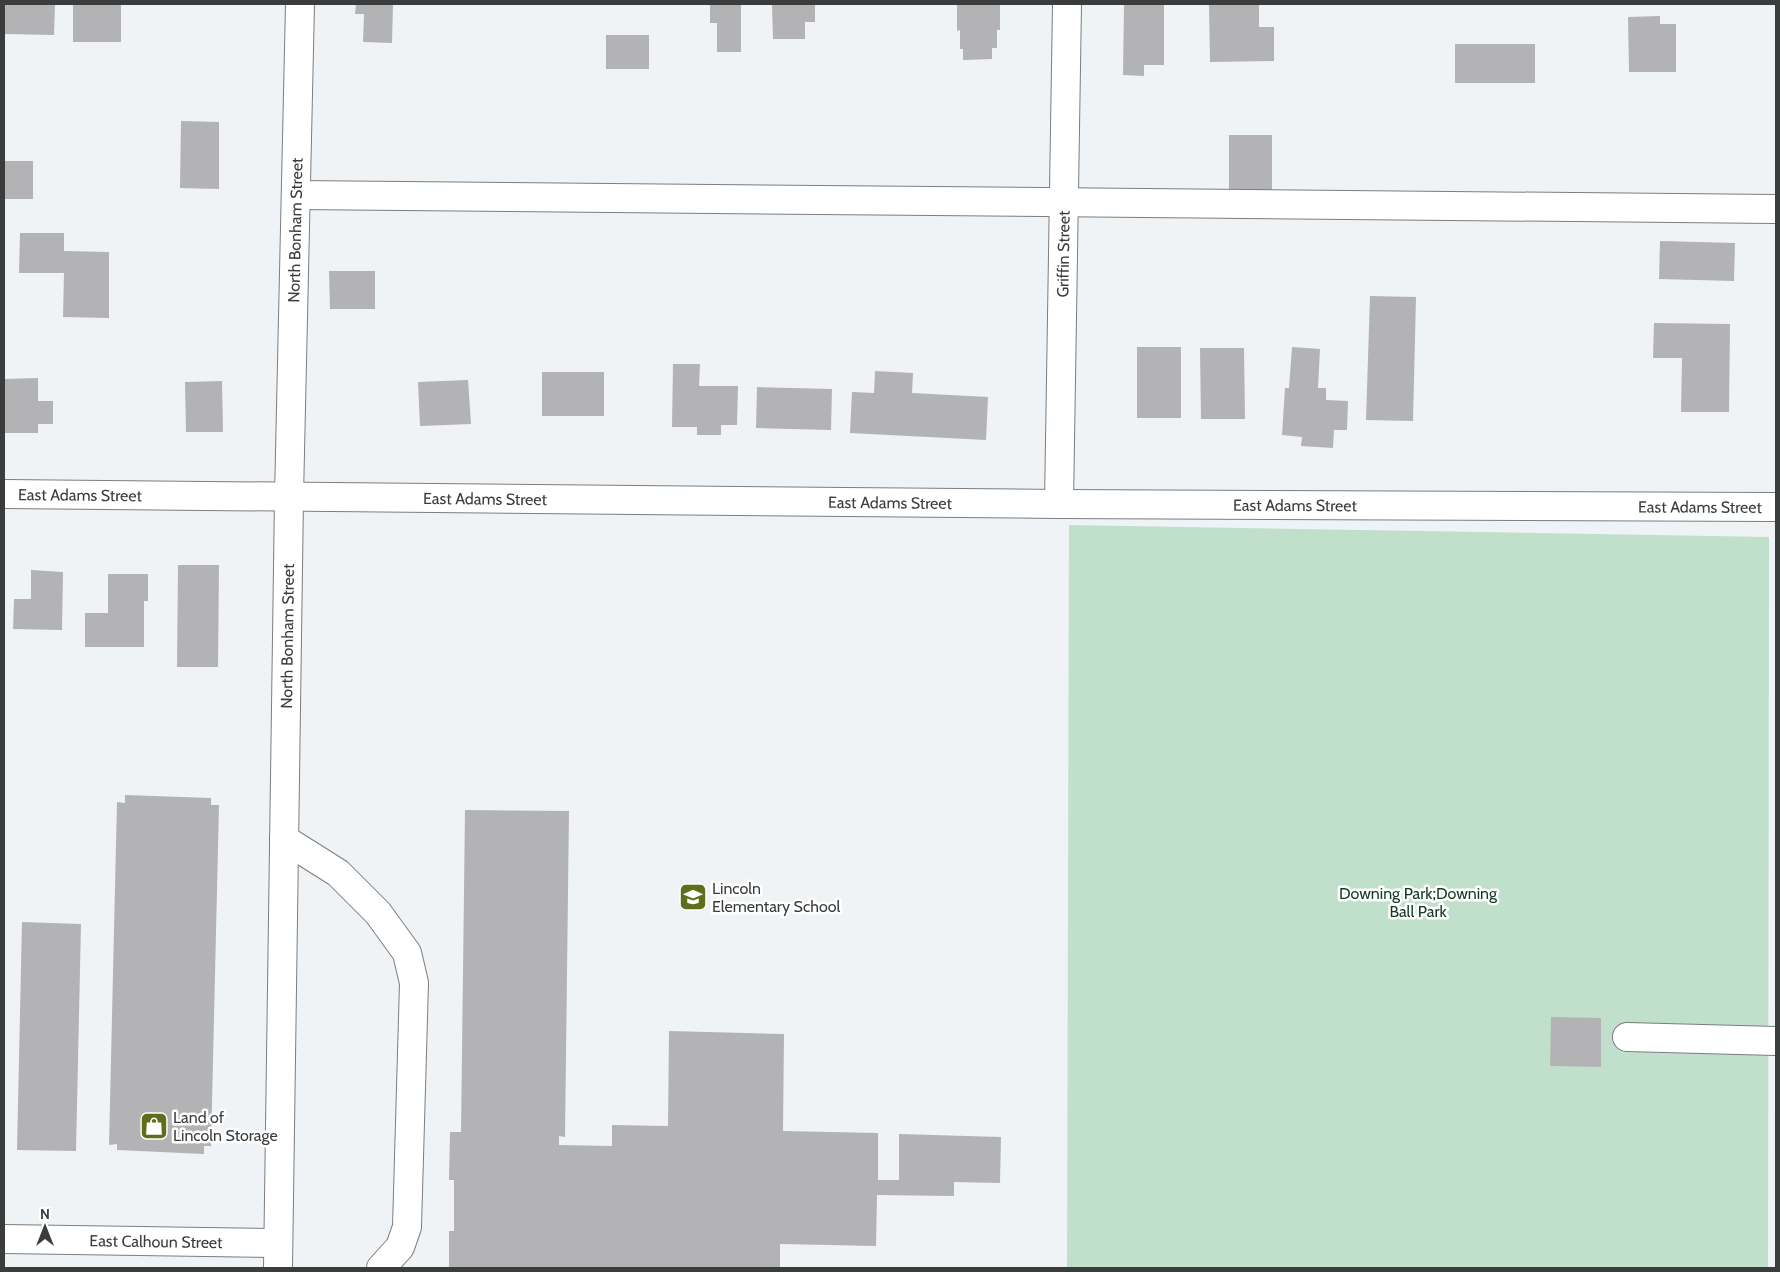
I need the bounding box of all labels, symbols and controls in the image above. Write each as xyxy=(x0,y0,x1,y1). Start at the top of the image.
street label: North Bonham Street xyxy=(284,157,306,303)
street label: Griffin Street xyxy=(1053,210,1073,298)
street label: East Adams Street xyxy=(18,485,143,505)
street label: East Adams Street xyxy=(423,488,548,509)
street label: East Adams Street xyxy=(828,492,953,512)
street label: East Adams Street xyxy=(1233,495,1358,515)
street label: East Adams Street xyxy=(1638,497,1763,516)
street label: North Bonham Street xyxy=(276,563,298,709)
place label: Lincoln Elementary School xyxy=(712,879,840,916)
school or university icon: Lincoln Elementary School xyxy=(678,882,708,912)
park label: Downing Park;Downing Ball Park xyxy=(1339,884,1498,921)
place label: Land of Lincoln Storage xyxy=(173,1108,278,1145)
shop icon: Land of Lincoln Storage xyxy=(139,1111,169,1141)
north arrow xyxy=(20,1202,70,1252)
text: N xyxy=(40,1205,50,1223)
street label: East Calhoun Street xyxy=(89,1231,223,1252)

